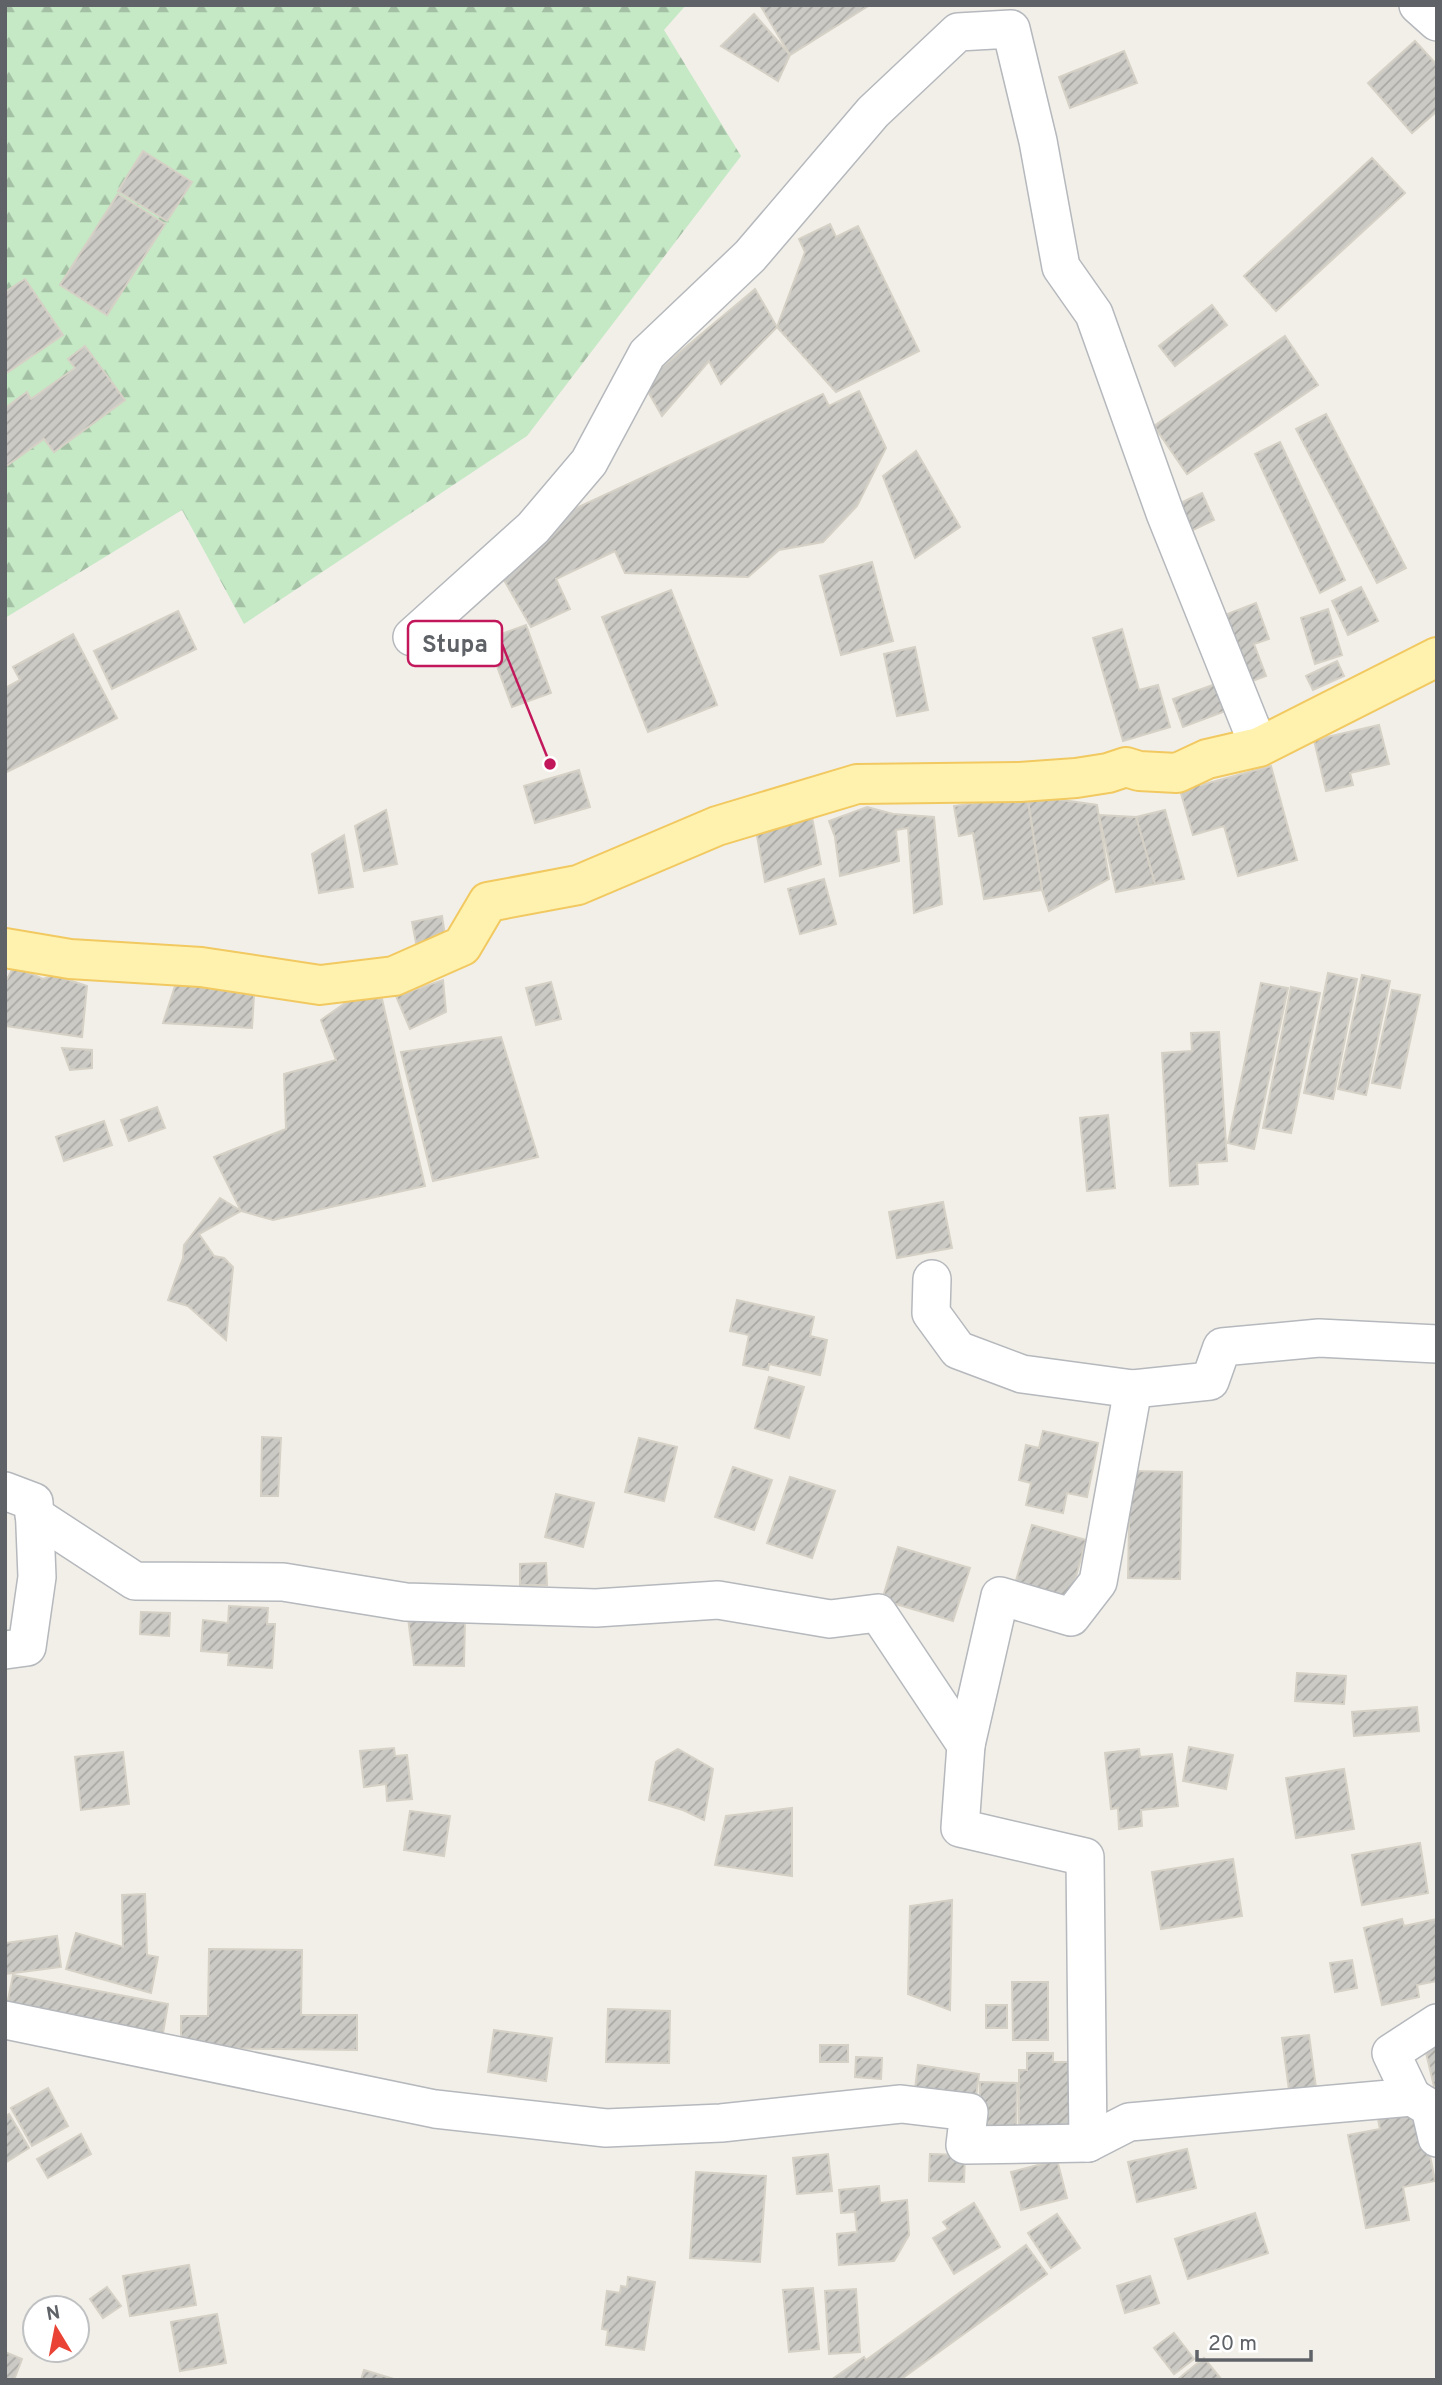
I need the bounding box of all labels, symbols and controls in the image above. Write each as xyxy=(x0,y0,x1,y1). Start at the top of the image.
callout: Stupa xyxy=(408,621,502,666)
text: Stupa xyxy=(422,631,488,661)
north arrow xyxy=(21,2294,91,2364)
text: N xyxy=(45,2301,62,2327)
scale bar xyxy=(1197,2318,1311,2362)
text: 20 m xyxy=(1208,2331,1257,2358)

